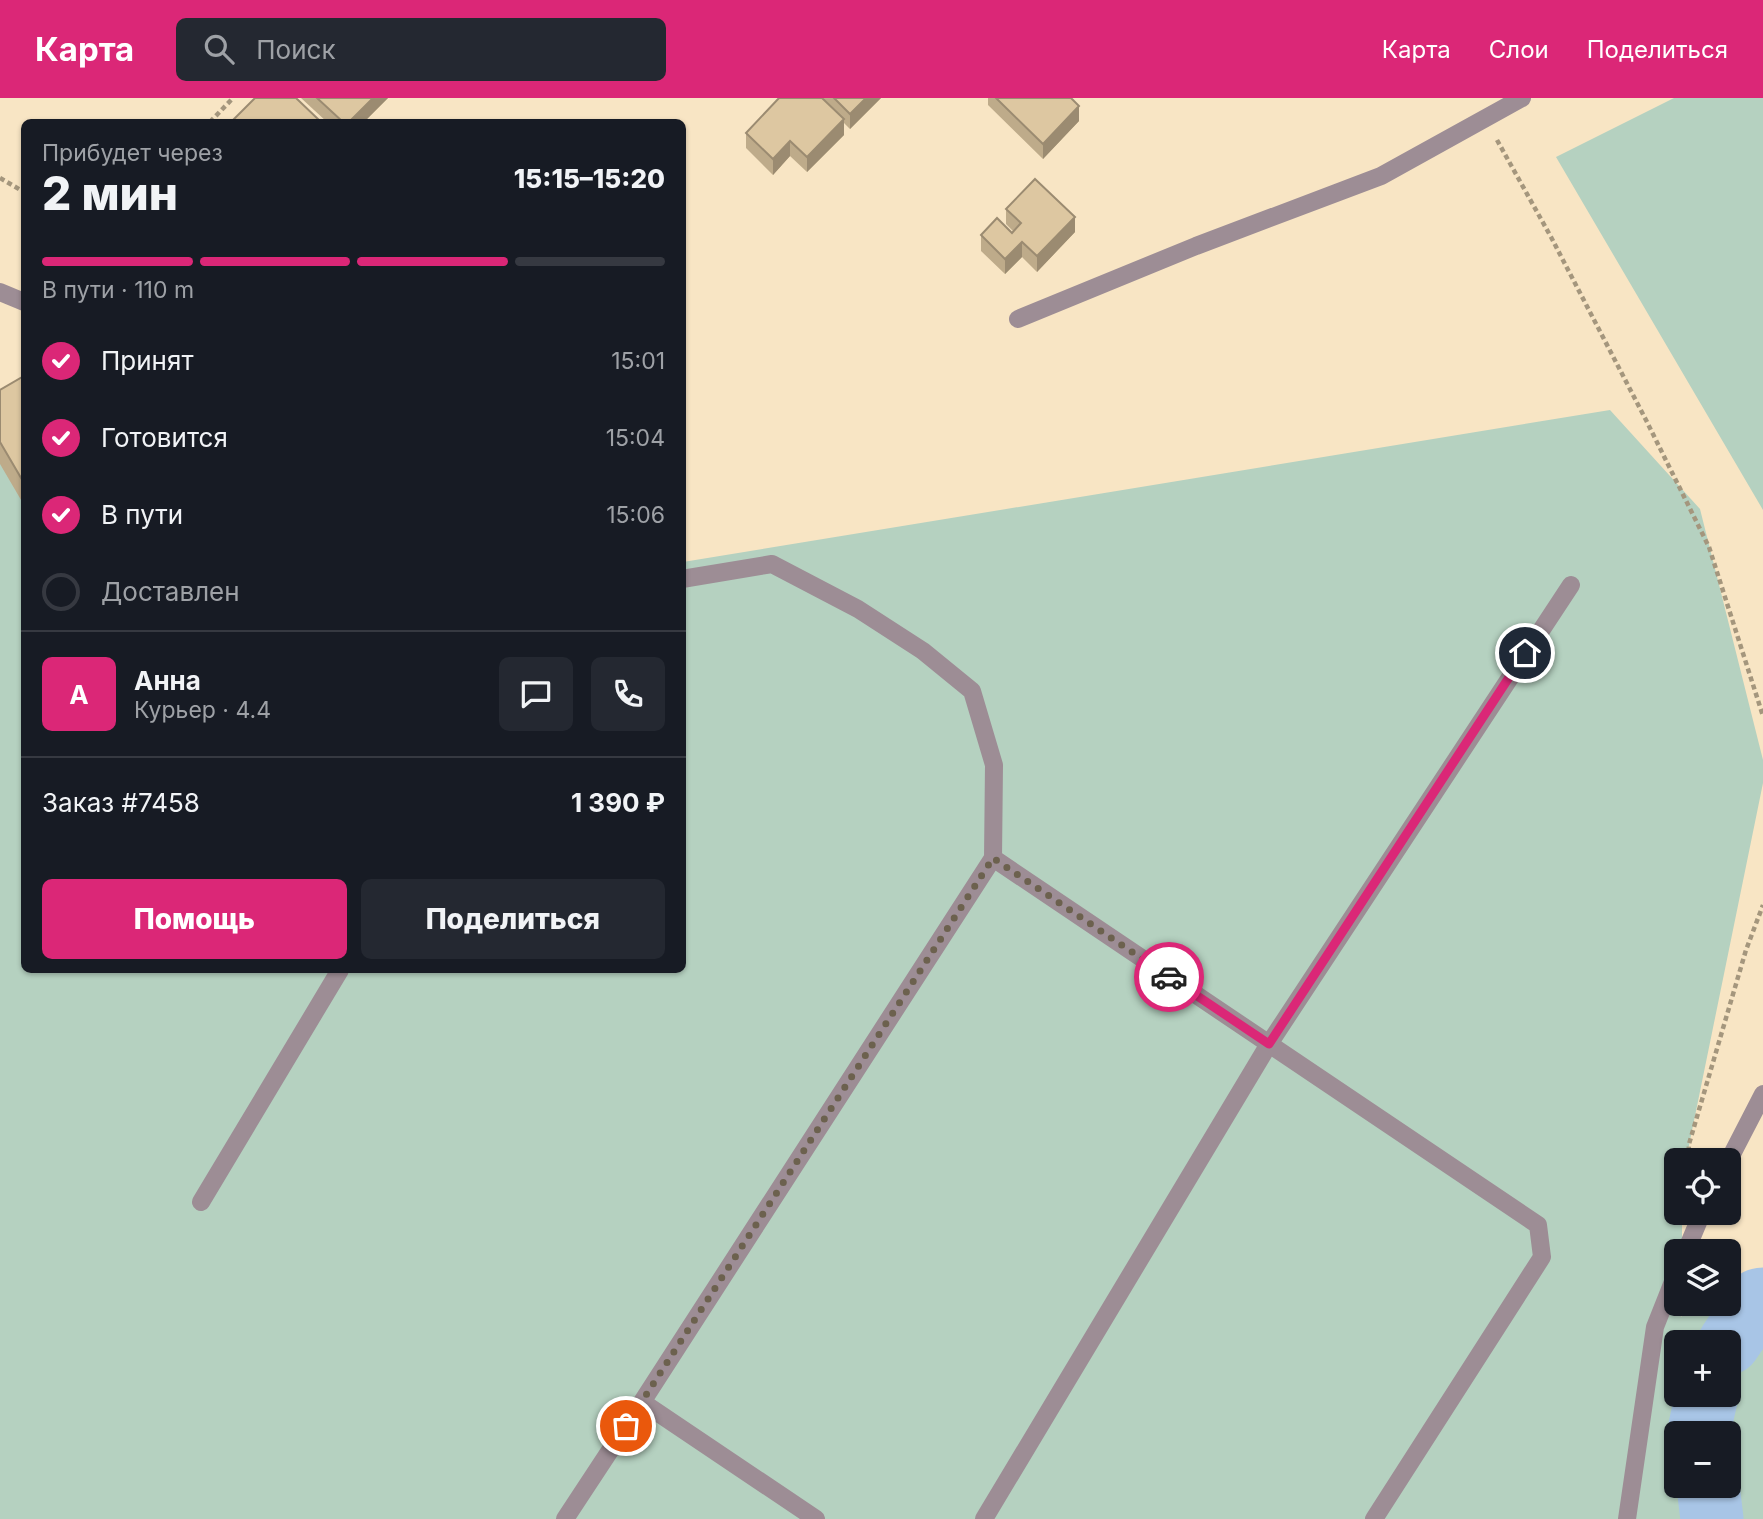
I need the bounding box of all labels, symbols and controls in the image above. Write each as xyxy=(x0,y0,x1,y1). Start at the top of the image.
search box xyxy=(176,18,666,81)
text: Карта xyxy=(35,29,134,69)
icon: search xyxy=(200,30,238,68)
text: Поиск xyxy=(256,34,335,65)
text: Карта xyxy=(1382,35,1451,64)
text: Слои xyxy=(1489,35,1549,64)
text: Поделиться xyxy=(1587,35,1728,64)
text: Прибудет через xyxy=(42,139,223,167)
text: 15:15–15:20 xyxy=(514,163,665,194)
text: 2 мин xyxy=(42,165,178,221)
text: В пути · 110 m xyxy=(42,276,194,304)
icon: check xyxy=(42,342,80,380)
text: Принят xyxy=(101,345,194,376)
text: 15:01 xyxy=(611,347,665,375)
icon: check xyxy=(42,419,80,457)
text: Готовится xyxy=(101,422,228,453)
text: 15:04 xyxy=(606,424,665,452)
icon: check xyxy=(42,496,80,534)
text: В пути xyxy=(101,499,183,530)
text: 15:06 xyxy=(606,501,665,529)
text: Доставлен xyxy=(101,576,240,607)
pin xyxy=(1495,623,1555,683)
icon: home xyxy=(1506,634,1544,672)
button: chat xyxy=(499,657,573,731)
button: phone xyxy=(591,657,665,731)
text: Анна xyxy=(134,665,201,696)
text: А xyxy=(69,679,89,710)
text: Курьер · 4.4 xyxy=(134,696,271,724)
text: Заказ #7458 xyxy=(42,787,200,818)
text: 1 390 ₽ xyxy=(571,787,665,818)
button: Помощь xyxy=(42,879,347,959)
button: Поделиться xyxy=(361,879,665,959)
courier xyxy=(1134,942,1204,1012)
icon: car xyxy=(1150,958,1188,996)
map controls xyxy=(1664,1148,1741,1498)
button: locate xyxy=(1664,1148,1741,1225)
button: layers xyxy=(1664,1239,1741,1316)
button: + xyxy=(1664,1330,1741,1407)
pin xyxy=(596,1396,656,1456)
icon: bag xyxy=(607,1407,645,1445)
button: − xyxy=(1664,1421,1741,1498)

